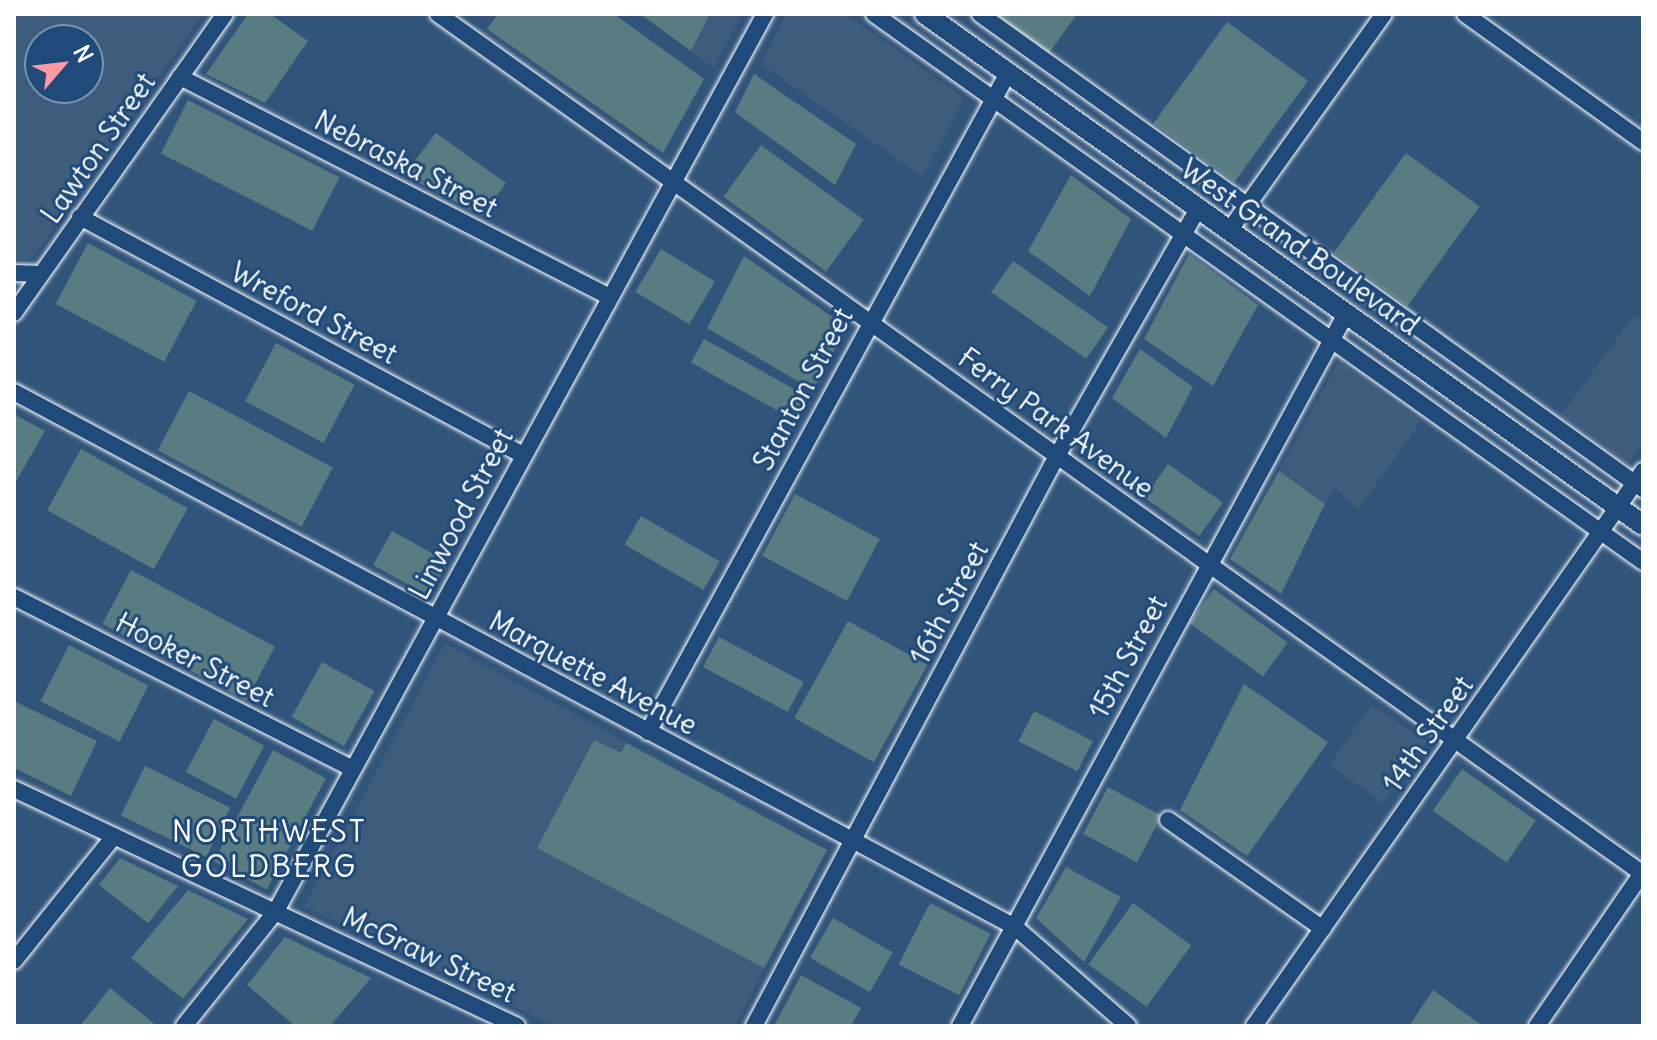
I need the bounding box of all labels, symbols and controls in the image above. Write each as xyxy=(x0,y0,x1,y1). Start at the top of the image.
north arrow xyxy=(24,24,104,104)
text: N xyxy=(67,40,99,67)
street label: Lawton Street xyxy=(34,66,162,230)
street label: Nebraska Street xyxy=(309,103,503,225)
street label: West Grand Boulevard xyxy=(1174,152,1426,342)
street label: Wreford Street xyxy=(225,255,403,371)
street label: Stanton Street xyxy=(746,302,860,476)
street label: Ferry Park Avenue xyxy=(952,341,1160,505)
street label: Linwood Street xyxy=(402,423,520,605)
street label: 16th Street xyxy=(903,536,995,670)
street label: 15th Street xyxy=(1082,590,1174,724)
street label: Marquette Avenue xyxy=(483,604,703,742)
street label: Hooker Street xyxy=(110,606,280,714)
street label: 14th Street xyxy=(1376,669,1480,799)
district label: NORTHWEST GOLDBERG xyxy=(172,813,366,884)
street label: McGraw Street xyxy=(337,900,521,1010)

